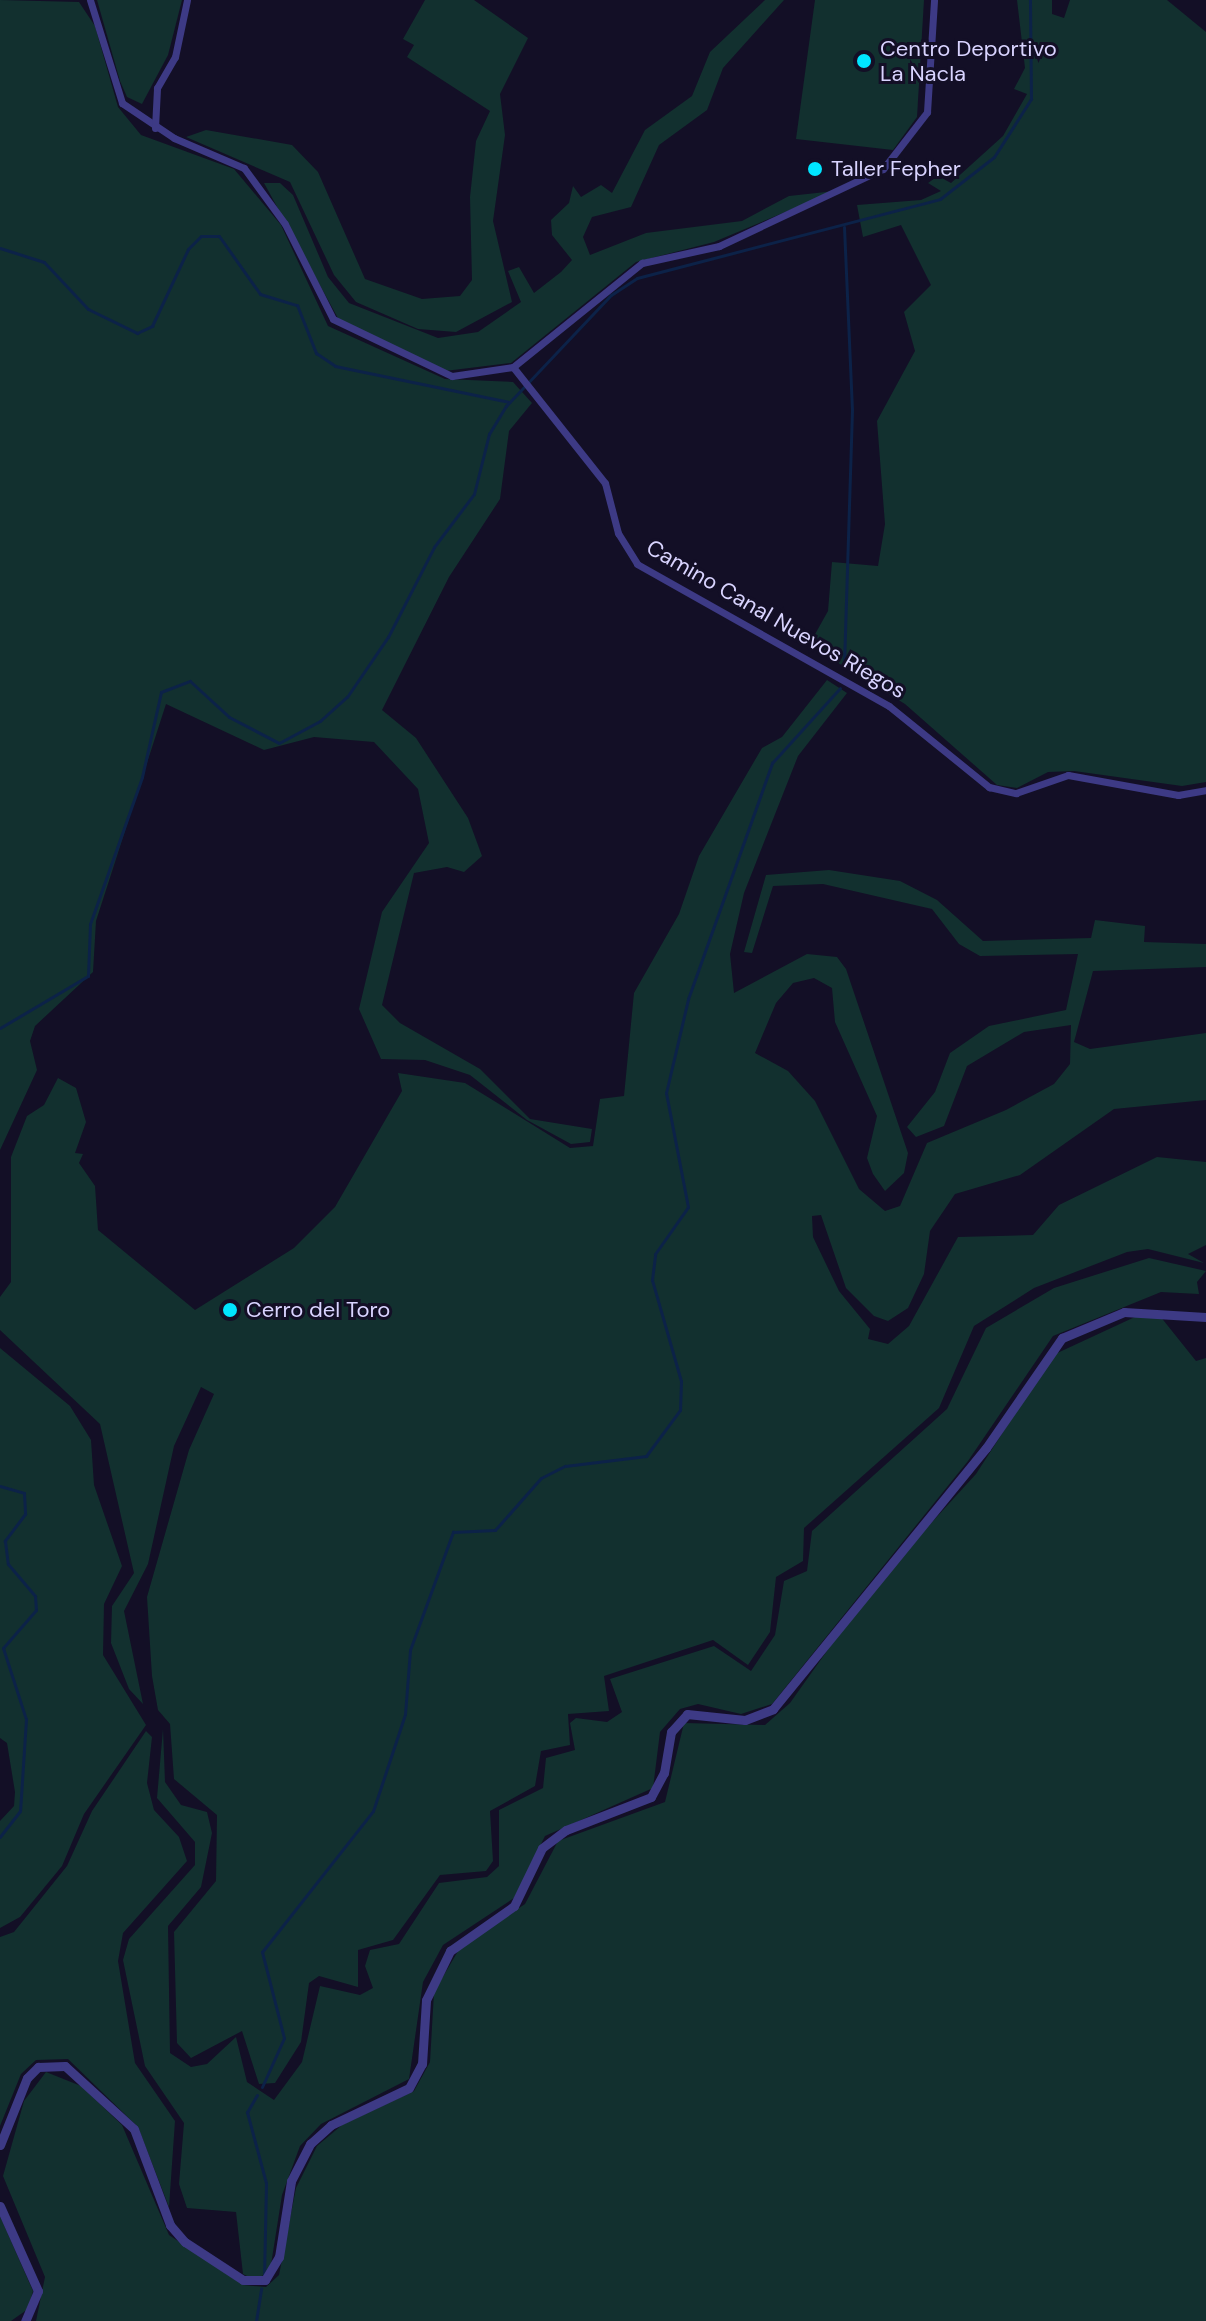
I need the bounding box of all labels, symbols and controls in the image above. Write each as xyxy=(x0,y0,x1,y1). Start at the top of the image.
place label: Centro Deportivo La Nacla xyxy=(880,35,1057,86)
marker: Centro Deportivo La Nacla xyxy=(855,52,873,70)
place label: Taller Fepher xyxy=(831,156,961,182)
marker: Taller Fepher xyxy=(806,160,824,178)
street label: Camino Canal Nuevos Riegos xyxy=(642,534,910,704)
place label: Cerro del Toro xyxy=(246,1297,390,1323)
marker: Cerro del Toro xyxy=(221,1301,239,1319)

